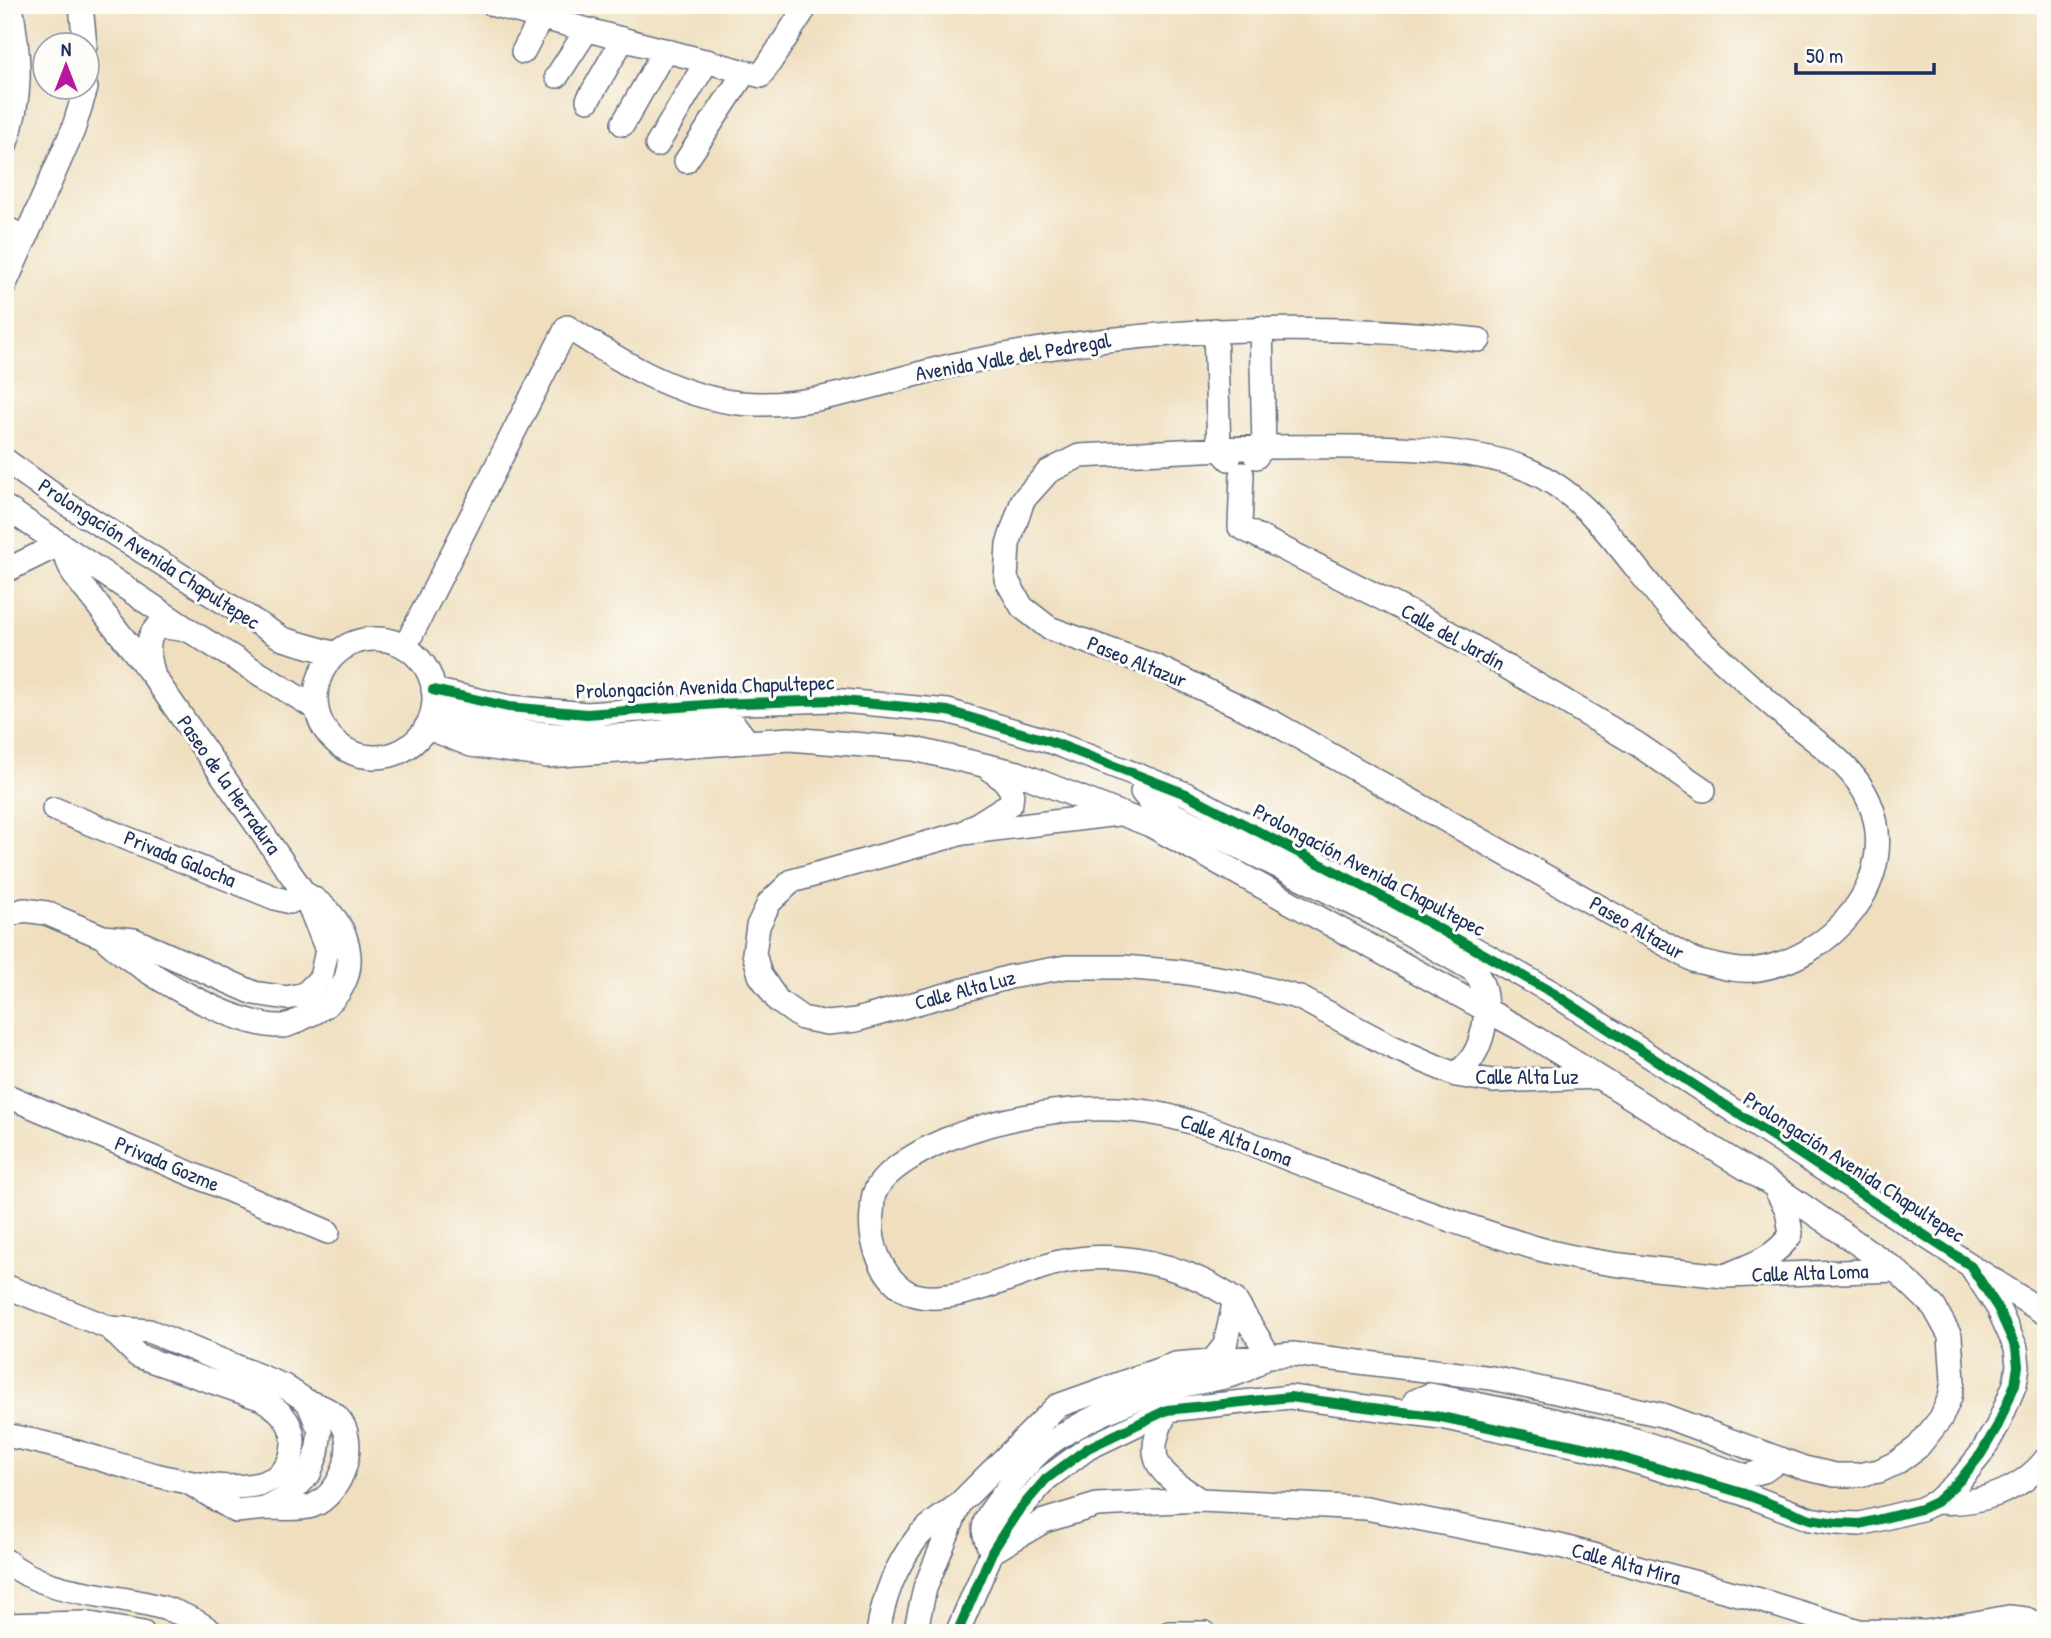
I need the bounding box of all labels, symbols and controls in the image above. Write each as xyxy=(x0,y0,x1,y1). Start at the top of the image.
north arrow xyxy=(32,32,102,102)
scale bar xyxy=(1796,32,1934,76)
text: N xyxy=(61,36,71,62)
text: 50 m xyxy=(1806,41,1843,70)
street label: Avenida Valle del Pedregal xyxy=(913,325,1113,388)
street label: Prolongación Avenida Chapultepec xyxy=(33,471,266,637)
street label: Calle del Jardín xyxy=(1396,596,1511,677)
street label: Paseo Altazur xyxy=(1083,628,1191,695)
street label: Prolongación Avenida Chapultepec xyxy=(575,667,835,706)
street label: Paseo de la Herradura xyxy=(171,709,288,860)
street label: Prolongación Avenida Chapultepec xyxy=(1248,796,1491,943)
street label: Privada Galocha xyxy=(120,823,240,894)
street label: Paseo Altazur xyxy=(1585,889,1690,966)
street label: Calle Alta Luz xyxy=(911,962,1019,1017)
street label: Calle Alta Luz xyxy=(1475,1062,1579,1091)
street label: Prolongación Avenida Chapultepec xyxy=(1738,1084,1971,1250)
street label: Calle Alta Loma xyxy=(1176,1106,1296,1173)
street label: Privada Gozme xyxy=(110,1129,224,1199)
street label: Calle Alta Loma xyxy=(1751,1256,1869,1289)
street label: Calle Alta Mira xyxy=(1568,1535,1684,1592)

